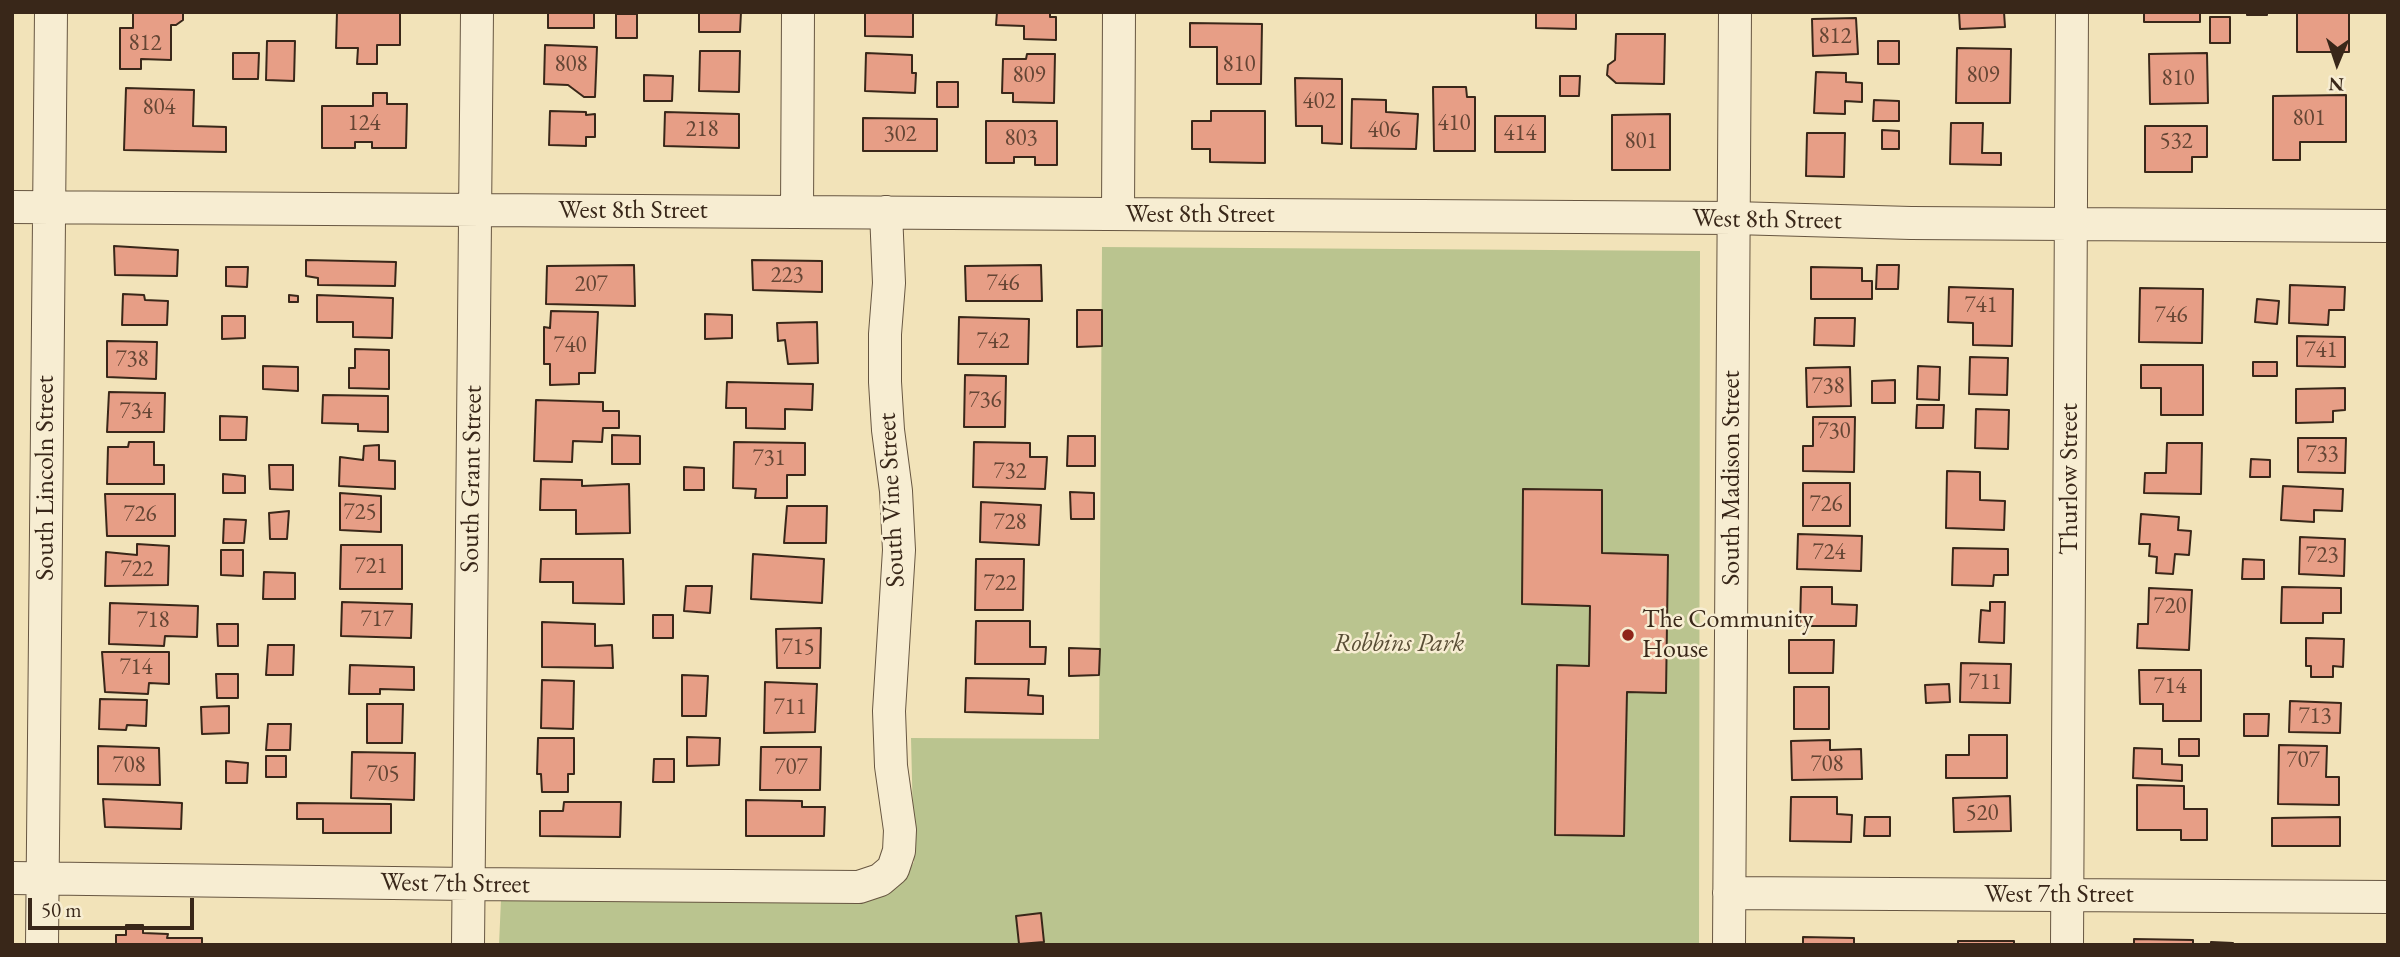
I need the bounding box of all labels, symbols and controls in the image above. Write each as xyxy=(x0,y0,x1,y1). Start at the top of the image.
house number: 812 xyxy=(1818,23,1852,51)
north arrow xyxy=(2302,28,2372,98)
house number: 812 xyxy=(128,30,162,58)
house number: 808 xyxy=(554,51,588,79)
house number: 810 xyxy=(1222,51,1256,79)
house number: 809 xyxy=(1012,62,1046,90)
house number: 809 xyxy=(1966,62,2000,90)
house number: 810 xyxy=(2161,65,2195,93)
text: N xyxy=(2328,72,2344,97)
house number: 402 xyxy=(1302,88,1336,116)
house number: 804 xyxy=(142,94,176,122)
house number: 801 xyxy=(2292,105,2326,133)
house number: 124 xyxy=(347,110,381,138)
house number: 410 xyxy=(1437,110,1471,138)
house number: 218 xyxy=(685,116,719,144)
house number: 406 xyxy=(1367,117,1401,145)
house number: 414 xyxy=(1503,120,1537,148)
house number: 302 xyxy=(883,121,917,149)
house number: 803 xyxy=(1004,125,1038,153)
house number: 801 xyxy=(1624,128,1658,156)
house number: 532 xyxy=(2159,128,2193,156)
street label: West 8th Street xyxy=(558,195,708,227)
street label: West 8th Street xyxy=(1125,199,1275,231)
street label: West 8th Street xyxy=(1692,203,1842,237)
house number: 223 xyxy=(770,262,804,290)
house number: 746 xyxy=(986,270,1020,298)
house number: 207 xyxy=(574,271,608,299)
house number: 741 xyxy=(1964,292,1998,320)
house number: 746 xyxy=(2154,302,2188,330)
house number: 742 xyxy=(976,328,1010,356)
house number: 740 xyxy=(553,332,587,360)
house number: 741 xyxy=(2304,337,2338,365)
house number: 738 xyxy=(115,346,149,374)
street label: South Madison Street xyxy=(1716,370,1748,586)
house number: 738 xyxy=(1811,373,1845,401)
street label: South Lincoln Street xyxy=(30,375,62,581)
street label: South Grant Street xyxy=(455,385,489,573)
house number: 736 xyxy=(968,387,1002,415)
house number: 734 xyxy=(119,398,153,426)
street label: Thurlow Street xyxy=(2054,403,2086,555)
street label: South Vine Street xyxy=(872,412,912,588)
house number: 730 xyxy=(1817,418,1851,446)
house number: 733 xyxy=(2305,441,2339,469)
house number: 731 xyxy=(752,445,786,473)
house number: 732 xyxy=(993,458,1027,486)
house number: 726 xyxy=(1809,491,1843,519)
house number: 725 xyxy=(343,499,377,527)
house number: 726 xyxy=(123,501,157,529)
house number: 728 xyxy=(993,509,1027,537)
house number: 724 xyxy=(1812,539,1846,567)
house number: 723 xyxy=(2305,542,2339,570)
house number: 721 xyxy=(354,553,388,581)
house number: 722 xyxy=(120,556,154,584)
house number: 722 xyxy=(983,570,1017,598)
house number: 720 xyxy=(2153,593,2187,621)
place label: The Community House xyxy=(1642,604,1813,666)
house number: 717 xyxy=(360,606,394,634)
house number: 718 xyxy=(136,607,170,635)
marker: The Community House xyxy=(1620,627,1636,643)
park label: Robbins Park xyxy=(1334,628,1464,660)
house number: 715 xyxy=(781,634,815,662)
house number: 714 xyxy=(119,654,153,682)
house number: 711 xyxy=(1968,669,2002,697)
house number: 714 xyxy=(2153,673,2187,701)
house number: 711 xyxy=(773,694,807,722)
house number: 713 xyxy=(2298,703,2332,731)
house number: 707 xyxy=(2286,747,2320,775)
house number: 708 xyxy=(1810,751,1844,779)
house number: 708 xyxy=(112,752,146,780)
house number: 707 xyxy=(774,754,808,782)
house number: 705 xyxy=(366,761,400,789)
house number: 520 xyxy=(1965,800,1999,828)
street label: West 7th Street xyxy=(380,867,530,901)
street label: West 7th Street xyxy=(1984,879,2134,911)
scale bar xyxy=(32,884,198,928)
text: 50 m xyxy=(41,896,82,923)

